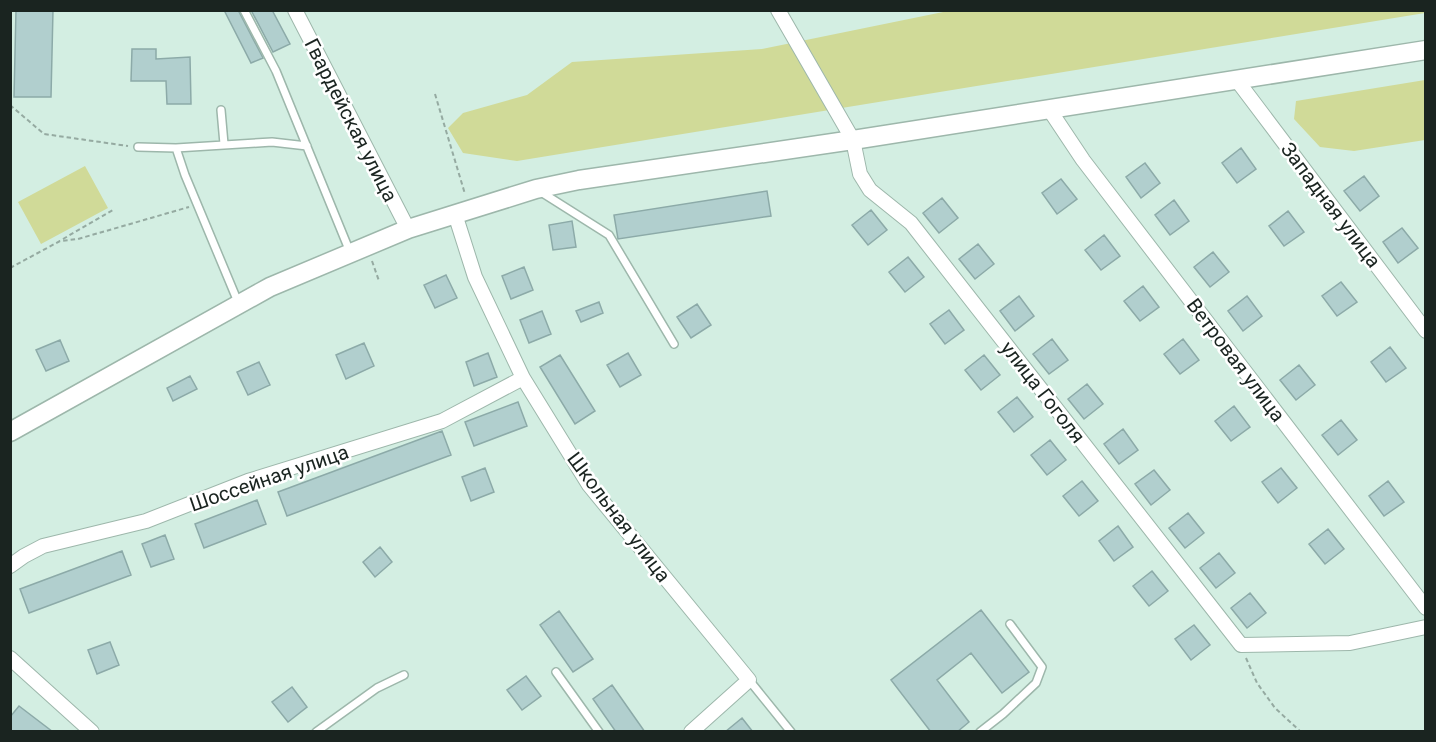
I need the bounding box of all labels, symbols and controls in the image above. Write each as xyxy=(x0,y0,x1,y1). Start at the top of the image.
street label: Гвардейская улица xyxy=(299,34,403,206)
street label: Западная улица xyxy=(1276,138,1386,272)
street label: Ветровая улица xyxy=(1182,294,1290,426)
street label: улица Гоголя xyxy=(996,336,1090,448)
street label: Шоссейная улица xyxy=(186,440,352,516)
street label: Школьная улица xyxy=(562,447,676,587)

